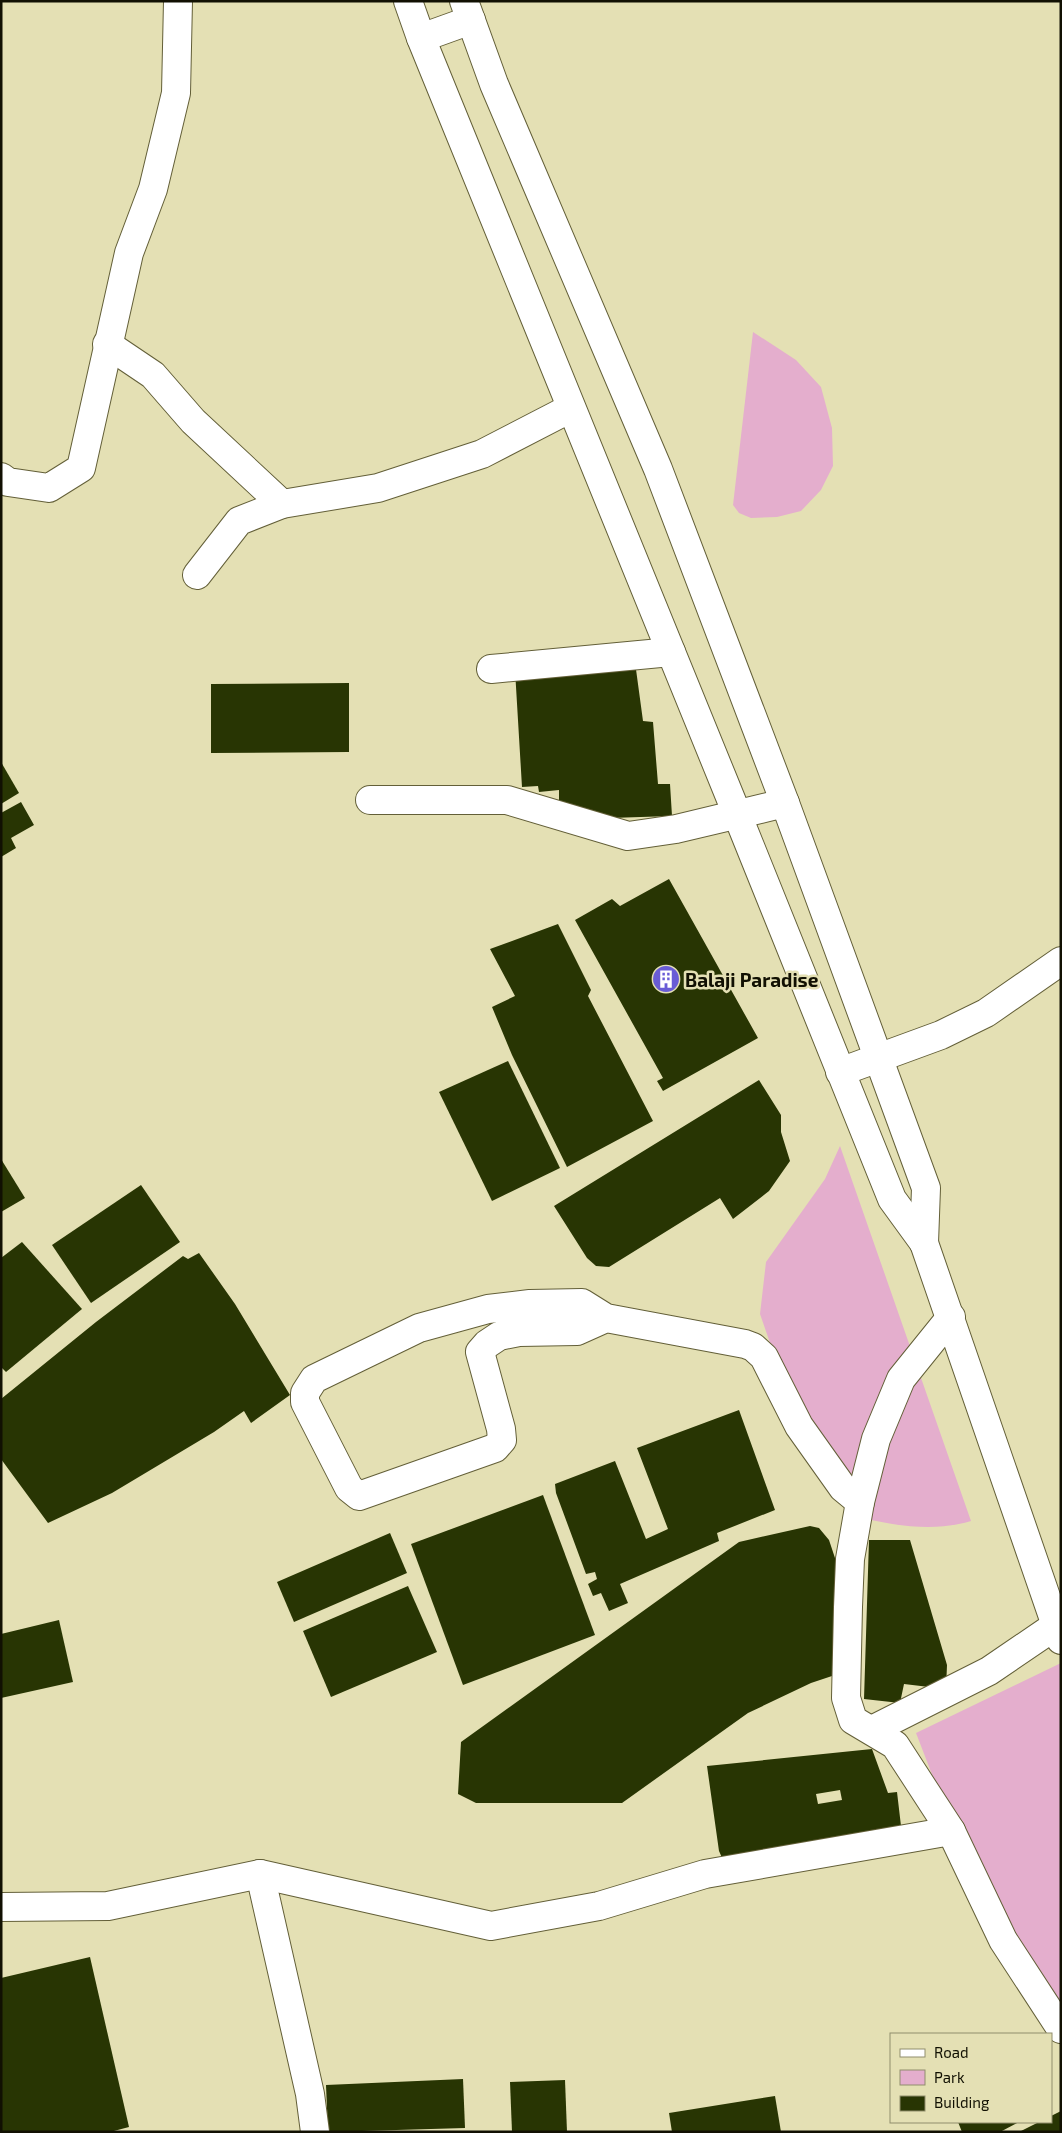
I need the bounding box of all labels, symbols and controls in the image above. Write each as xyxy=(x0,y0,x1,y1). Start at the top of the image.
building icon: Balaji Paradise xyxy=(651,964,681,994)
place label: Balaji Paradise xyxy=(685,968,819,991)
legend xyxy=(890,2033,1052,2123)
text: Road xyxy=(934,2043,969,2061)
text: Park xyxy=(934,2068,965,2086)
text: Building xyxy=(934,2093,990,2111)

